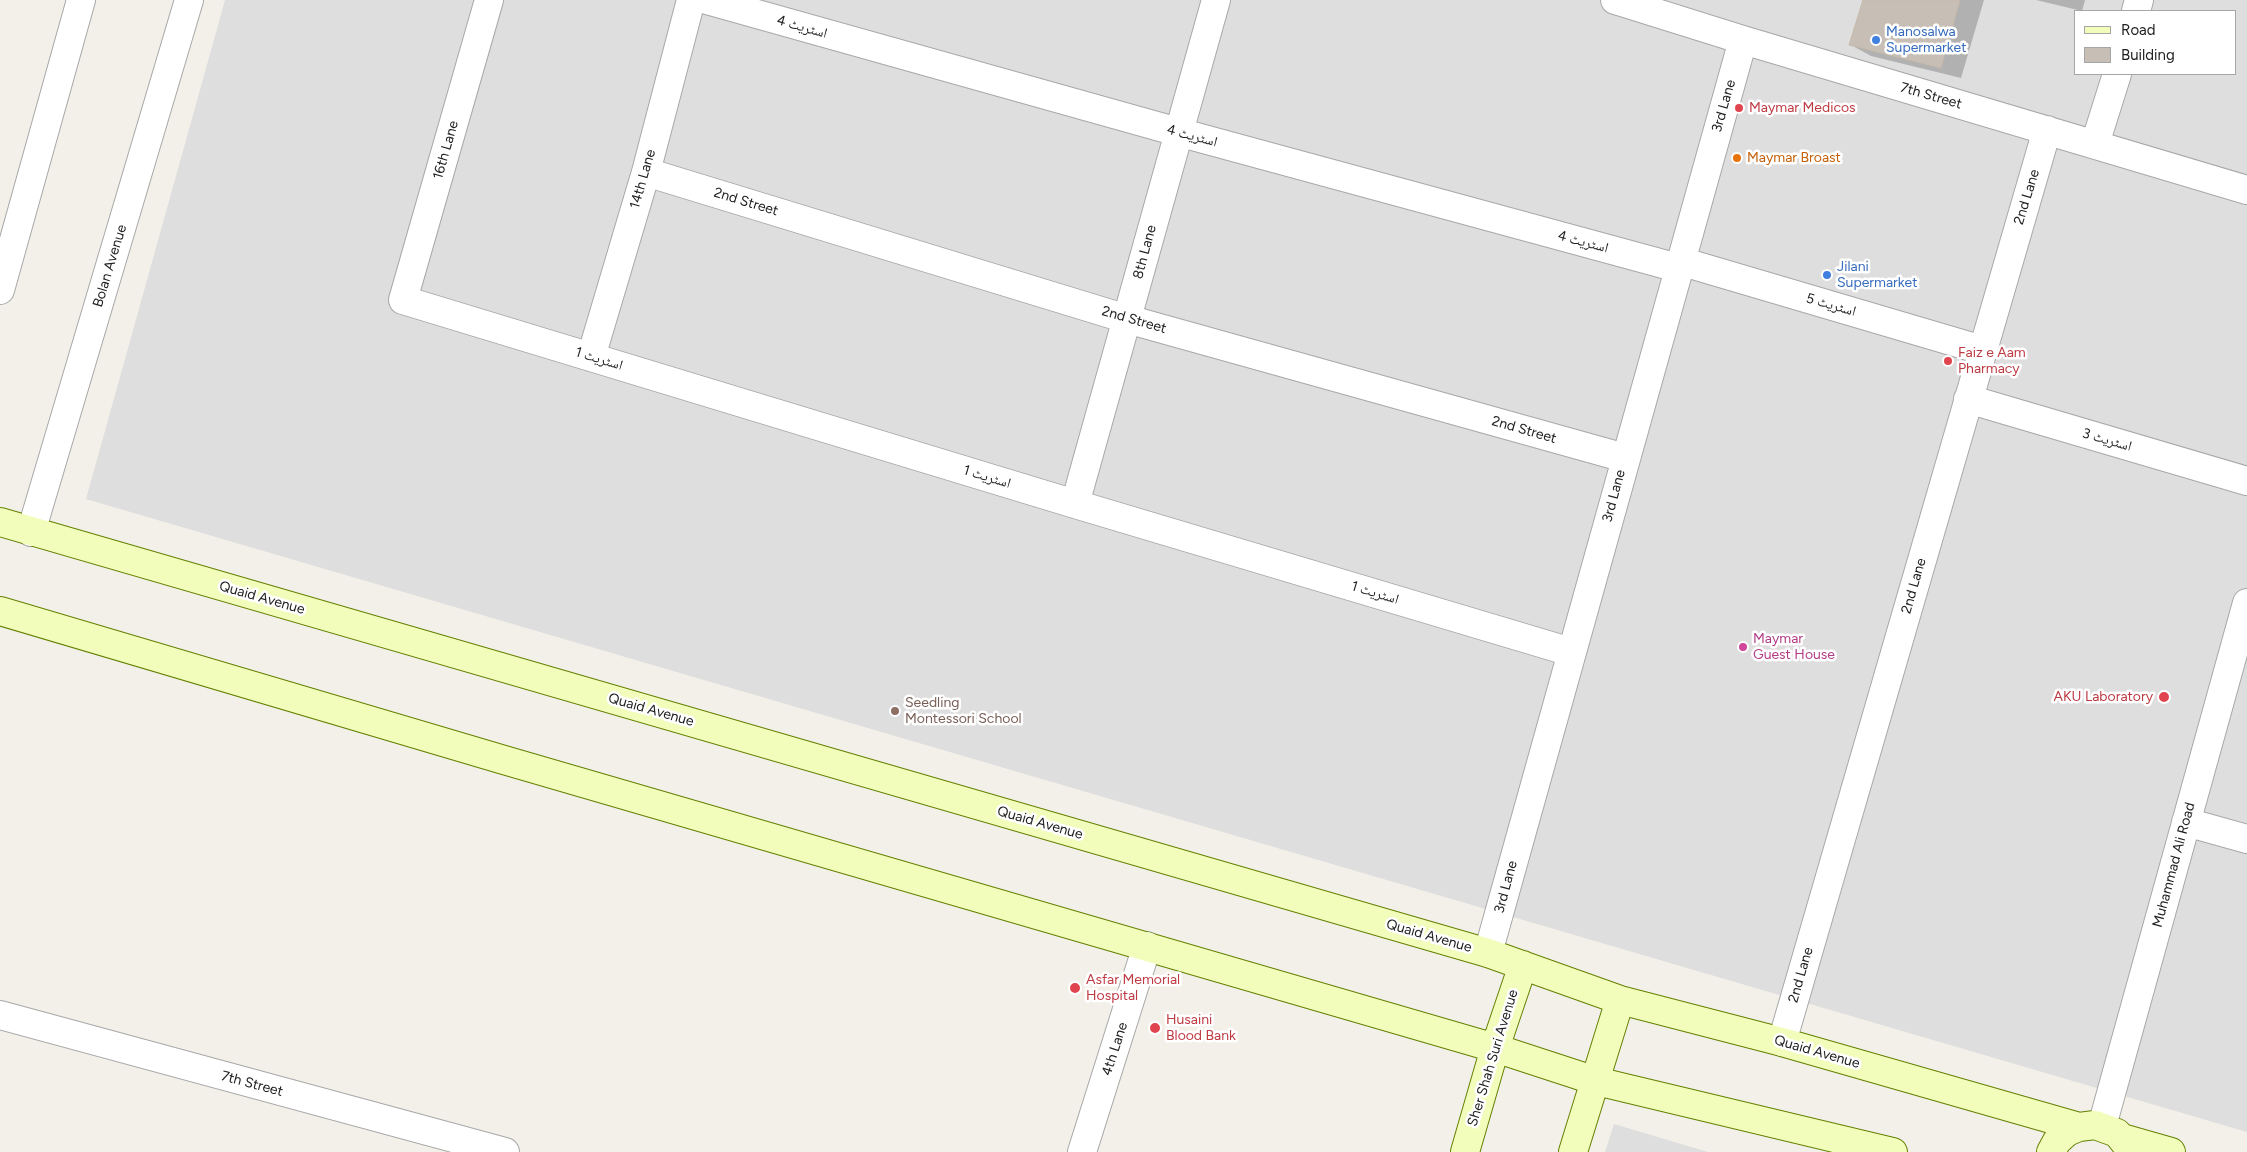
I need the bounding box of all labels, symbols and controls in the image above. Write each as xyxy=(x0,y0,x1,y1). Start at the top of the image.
legend xyxy=(2074,10,2237,75)
street label: اسٹریٹ 4 xyxy=(775,12,829,42)
text: Road xyxy=(2121,21,2156,39)
place label: Manosalwa Supermarket xyxy=(1886,24,1966,56)
marker: Manosalwa Supermarket xyxy=(1870,34,1882,46)
text: Building xyxy=(2121,46,2175,64)
street label: 3rd Lane xyxy=(1708,78,1740,134)
street label: 7th Street xyxy=(1898,79,1964,113)
place label: Maymar Medicos xyxy=(1749,100,1856,116)
marker: Maymar Medicos xyxy=(1733,102,1745,114)
street label: 16th Lane xyxy=(430,119,462,181)
street label: اسٹریٹ 4 xyxy=(1165,121,1219,151)
street label: 14th Lane xyxy=(627,147,659,211)
place label: Maymar Broast xyxy=(1747,150,1841,166)
marker: Maymar Broast xyxy=(1731,152,1743,164)
street label: 2nd Lane xyxy=(2011,167,2043,227)
street label: 2nd Street xyxy=(712,184,780,220)
street label: Bolan Avenue xyxy=(89,223,131,309)
street label: 8th Lane xyxy=(1130,223,1160,281)
street label: اسٹریٹ 4 xyxy=(1556,227,1610,257)
place label: Jilani Supermarket xyxy=(1837,259,1917,292)
marker: Jilani Supermarket xyxy=(1821,269,1833,281)
street label: اسٹریٹ 5 xyxy=(1804,290,1858,320)
street label: 2nd Street xyxy=(1100,303,1168,337)
street label: اسٹریٹ 1 xyxy=(573,344,625,374)
place label: Faiz e Aam Pharmacy xyxy=(1958,345,2026,378)
marker: Faiz e Aam Pharmacy xyxy=(1942,355,1954,367)
street label: 2nd Street xyxy=(1490,413,1558,447)
street label: اسٹریٹ 3 xyxy=(2080,425,2134,455)
street label: اسٹریٹ 1 xyxy=(961,462,1013,492)
street label: 3rd Lane xyxy=(1599,468,1629,524)
street label: 2nd Lane xyxy=(1898,556,1930,616)
street label: Quaid Avenue xyxy=(217,578,307,618)
street label: اسٹریٹ 1 xyxy=(1349,578,1401,608)
place label: Maymar Guest House xyxy=(1753,631,1835,664)
marker: Maymar Guest House xyxy=(1737,641,1749,653)
place label: AKU Laboratory xyxy=(2054,689,2153,705)
street label: Quaid Avenue xyxy=(606,690,696,730)
marker: AKU Laboratory xyxy=(2157,690,2171,704)
place label: Seedling Montessori School xyxy=(905,695,1022,728)
marker: Seedling Montessori School xyxy=(889,705,901,717)
street label: Muhammad Ali Road xyxy=(2149,801,2199,929)
street label: Quaid Avenue xyxy=(995,803,1085,843)
street label: 3rd Lane xyxy=(1491,859,1521,915)
street label: Quaid Avenue xyxy=(1384,916,1474,956)
street label: 2nd Lane xyxy=(1785,945,1817,1005)
place label: Asfar Memorial Hospital xyxy=(1086,972,1180,1004)
marker: Asfar Memorial Hospital xyxy=(1068,981,1082,995)
street label: Sher Shah Suri Avenue xyxy=(1464,988,1522,1128)
place label: Husaini Blood Bank xyxy=(1166,1012,1236,1044)
street label: 4th Lane xyxy=(1098,1020,1132,1078)
marker: Husaini Blood Bank xyxy=(1148,1021,1162,1035)
street label: Quaid Avenue xyxy=(1772,1032,1862,1072)
street label: 7th Street xyxy=(219,1068,285,1100)

